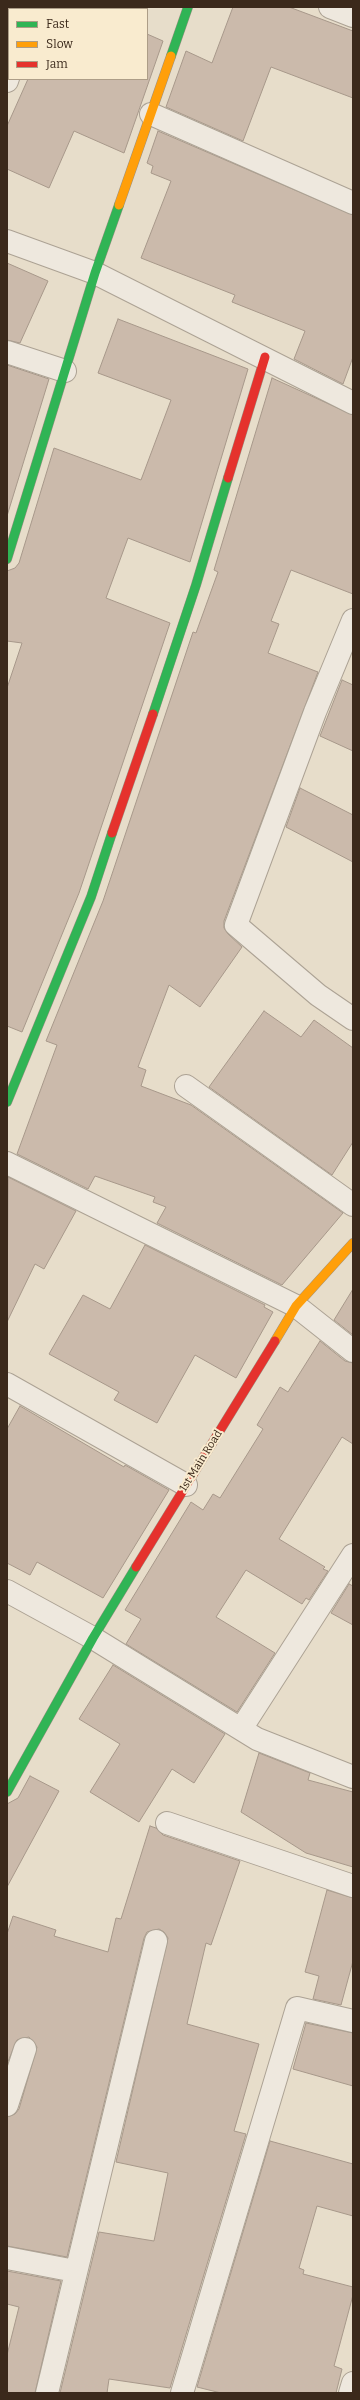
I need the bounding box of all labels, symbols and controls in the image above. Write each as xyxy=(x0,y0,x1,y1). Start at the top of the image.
legend xyxy=(8,8,148,80)
text: Fast xyxy=(46,17,69,31)
text: Slow xyxy=(46,37,73,51)
text: Jam xyxy=(46,57,68,71)
street label: 1st Main Road xyxy=(177,1428,225,1494)

